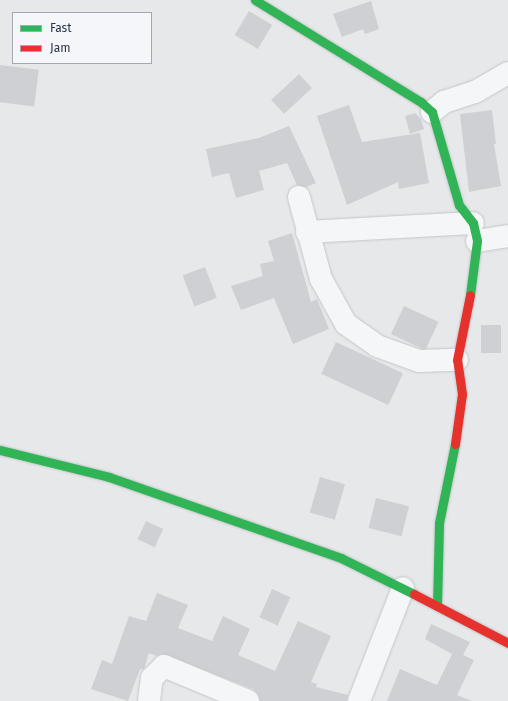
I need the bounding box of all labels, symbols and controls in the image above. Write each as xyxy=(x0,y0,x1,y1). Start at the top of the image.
legend xyxy=(12,12,152,64)
text: Fast xyxy=(50,21,72,35)
text: Jam xyxy=(50,41,70,55)

